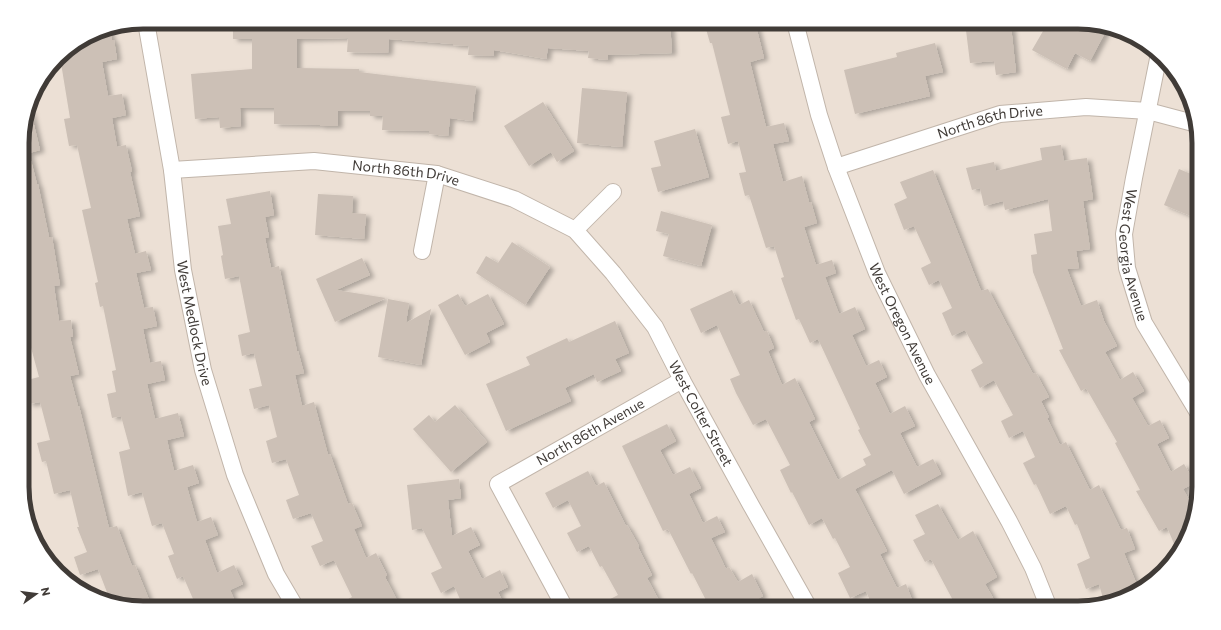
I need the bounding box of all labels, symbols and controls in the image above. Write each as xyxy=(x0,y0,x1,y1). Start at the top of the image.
street label: North 86th Drive xyxy=(935,102,1043,142)
street label: North 86th Drive xyxy=(352,156,462,189)
street label: West Georgia Avenue xyxy=(1116,188,1152,323)
street label: West Medlock Drive xyxy=(174,260,216,387)
street label: West Oregon Avenue xyxy=(866,261,939,387)
street label: West Colter Street xyxy=(666,358,737,469)
street label: North 86th Avenue xyxy=(533,394,647,469)
north arrow xyxy=(16,574,56,614)
text: N xyxy=(39,586,53,597)

